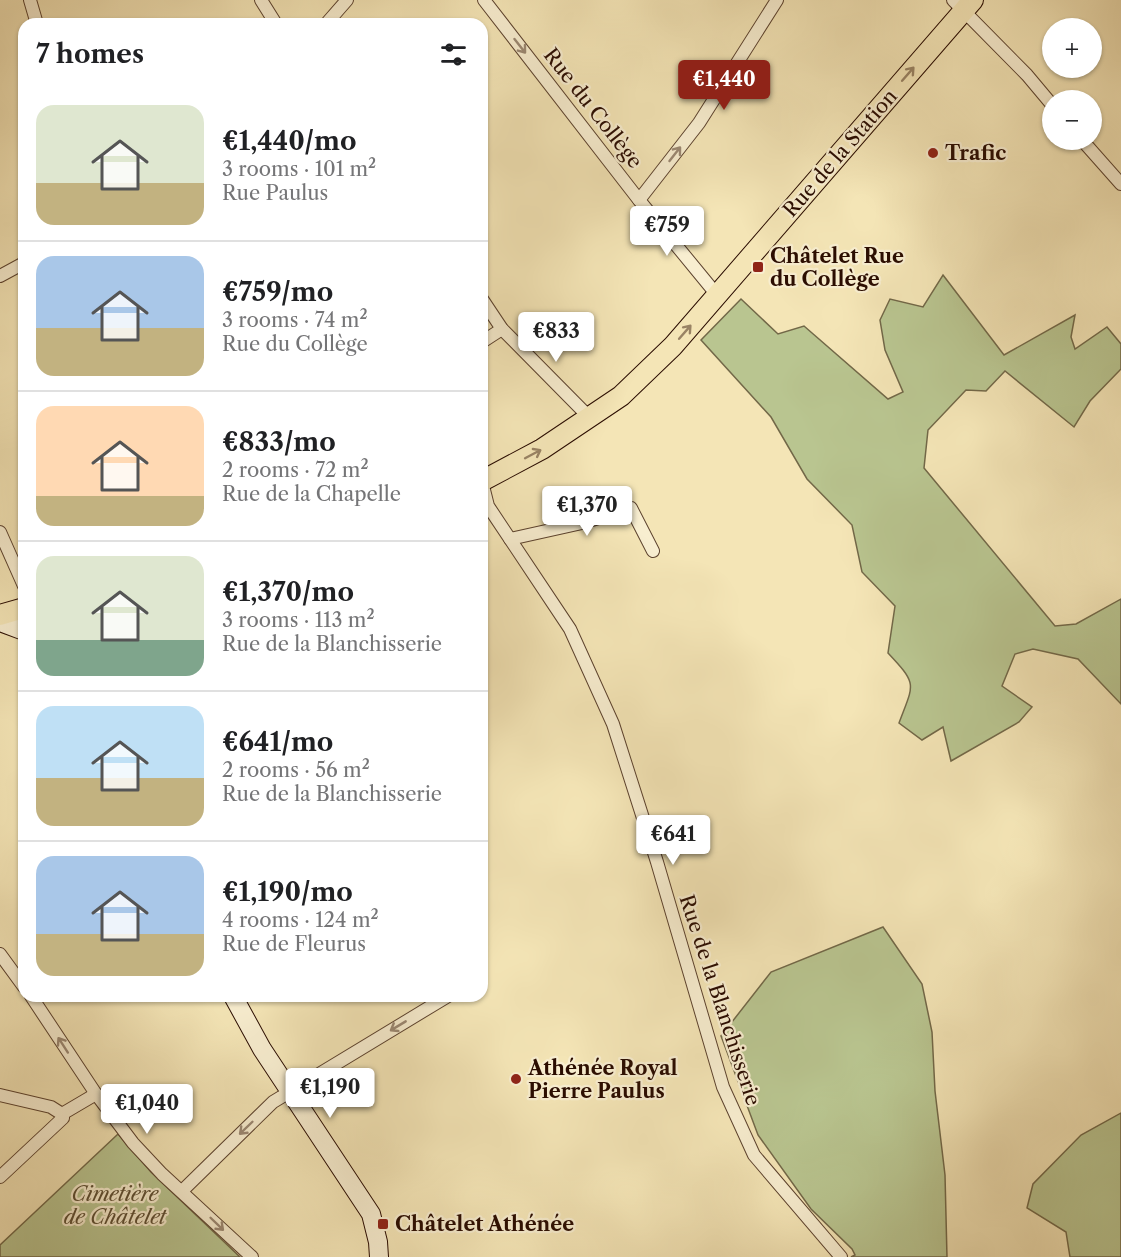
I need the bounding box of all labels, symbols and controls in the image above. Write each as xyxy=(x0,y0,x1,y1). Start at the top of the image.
map controls xyxy=(1042,18,1102,150)
button: + xyxy=(1042,18,1102,78)
text: 7 homes xyxy=(36,38,144,70)
icon: filters xyxy=(437,38,470,71)
one-way arrow xyxy=(514,38,527,54)
street label: Rue du Collège xyxy=(539,43,647,173)
pin: €1,440 xyxy=(675,60,773,111)
one-way arrow xyxy=(902,66,915,82)
text: €1,440 xyxy=(692,67,756,91)
street label: Rue de la Station xyxy=(778,84,902,222)
button: − xyxy=(1042,90,1102,150)
text: €1,440/mo xyxy=(222,125,357,157)
icon: home xyxy=(84,129,156,201)
place label: Trafic xyxy=(945,141,1006,165)
one-way arrow xyxy=(669,146,682,162)
marker: Trafic xyxy=(926,146,940,160)
text: 3 rooms · 101 m² xyxy=(222,157,376,181)
text: Rue Paulus xyxy=(222,181,328,205)
pin: €759 xyxy=(631,206,703,257)
text: €759 xyxy=(644,213,690,237)
place label: Châtelet Rue du Collège xyxy=(770,244,904,291)
marker: Châtelet Rue du Collège xyxy=(751,260,765,274)
text: €759/mo xyxy=(222,276,333,308)
icon: home xyxy=(84,280,156,352)
text: 3 rooms · 74 m² xyxy=(222,308,368,332)
pin: €833 xyxy=(520,312,592,363)
text: €833 xyxy=(532,319,580,343)
one-way arrow xyxy=(678,324,691,340)
text: Rue du Collège xyxy=(222,332,368,356)
text: €833/mo xyxy=(222,426,336,458)
icon: home xyxy=(84,430,156,502)
one-way arrow xyxy=(524,447,542,459)
text: 2 rooms · 72 m² xyxy=(222,458,369,482)
text: Rue de la Chapelle xyxy=(222,482,401,506)
pin: €1,370 xyxy=(538,486,636,537)
text: €1,370 xyxy=(556,493,618,517)
text: €1,370/mo xyxy=(222,576,354,608)
icon: home xyxy=(84,580,156,652)
text: 3 rooms · 113 m² xyxy=(222,608,375,632)
text: Rue de la Blanchisserie xyxy=(222,632,442,656)
text: €641/mo xyxy=(222,726,333,758)
icon: home xyxy=(84,730,156,802)
text: 2 rooms · 56 m² xyxy=(222,758,370,782)
text: Rue de la Blanchisserie xyxy=(222,782,442,806)
pin: €641 xyxy=(637,815,709,866)
text: €641 xyxy=(650,822,696,846)
text: €1,190/mo xyxy=(222,876,353,908)
icon: home xyxy=(84,880,156,952)
street label: Rue de la Blanchisserie xyxy=(675,892,765,1108)
text: 4 rooms · 124 m² xyxy=(222,908,379,932)
text: Rue de Fleurus xyxy=(222,932,366,956)
one-way arrow xyxy=(390,1021,407,1033)
one-way arrow xyxy=(57,1037,69,1054)
place label: Athénée Royal Pierre Paulus xyxy=(527,1056,678,1103)
pin: €1,190 xyxy=(281,1068,379,1119)
marker: Athénée Royal Pierre Paulus xyxy=(509,1072,523,1086)
text: €1,190 xyxy=(300,1075,360,1099)
pin: €1,040 xyxy=(98,1084,196,1135)
text: €1,040 xyxy=(115,1091,179,1115)
one-way arrow xyxy=(239,1121,254,1136)
park label: Cimetière de Châtelet xyxy=(64,1182,167,1229)
place label: Châtelet Athénée xyxy=(395,1212,574,1236)
one-way arrow xyxy=(210,1217,225,1231)
marker: Châtelet Athénée xyxy=(376,1217,390,1231)

